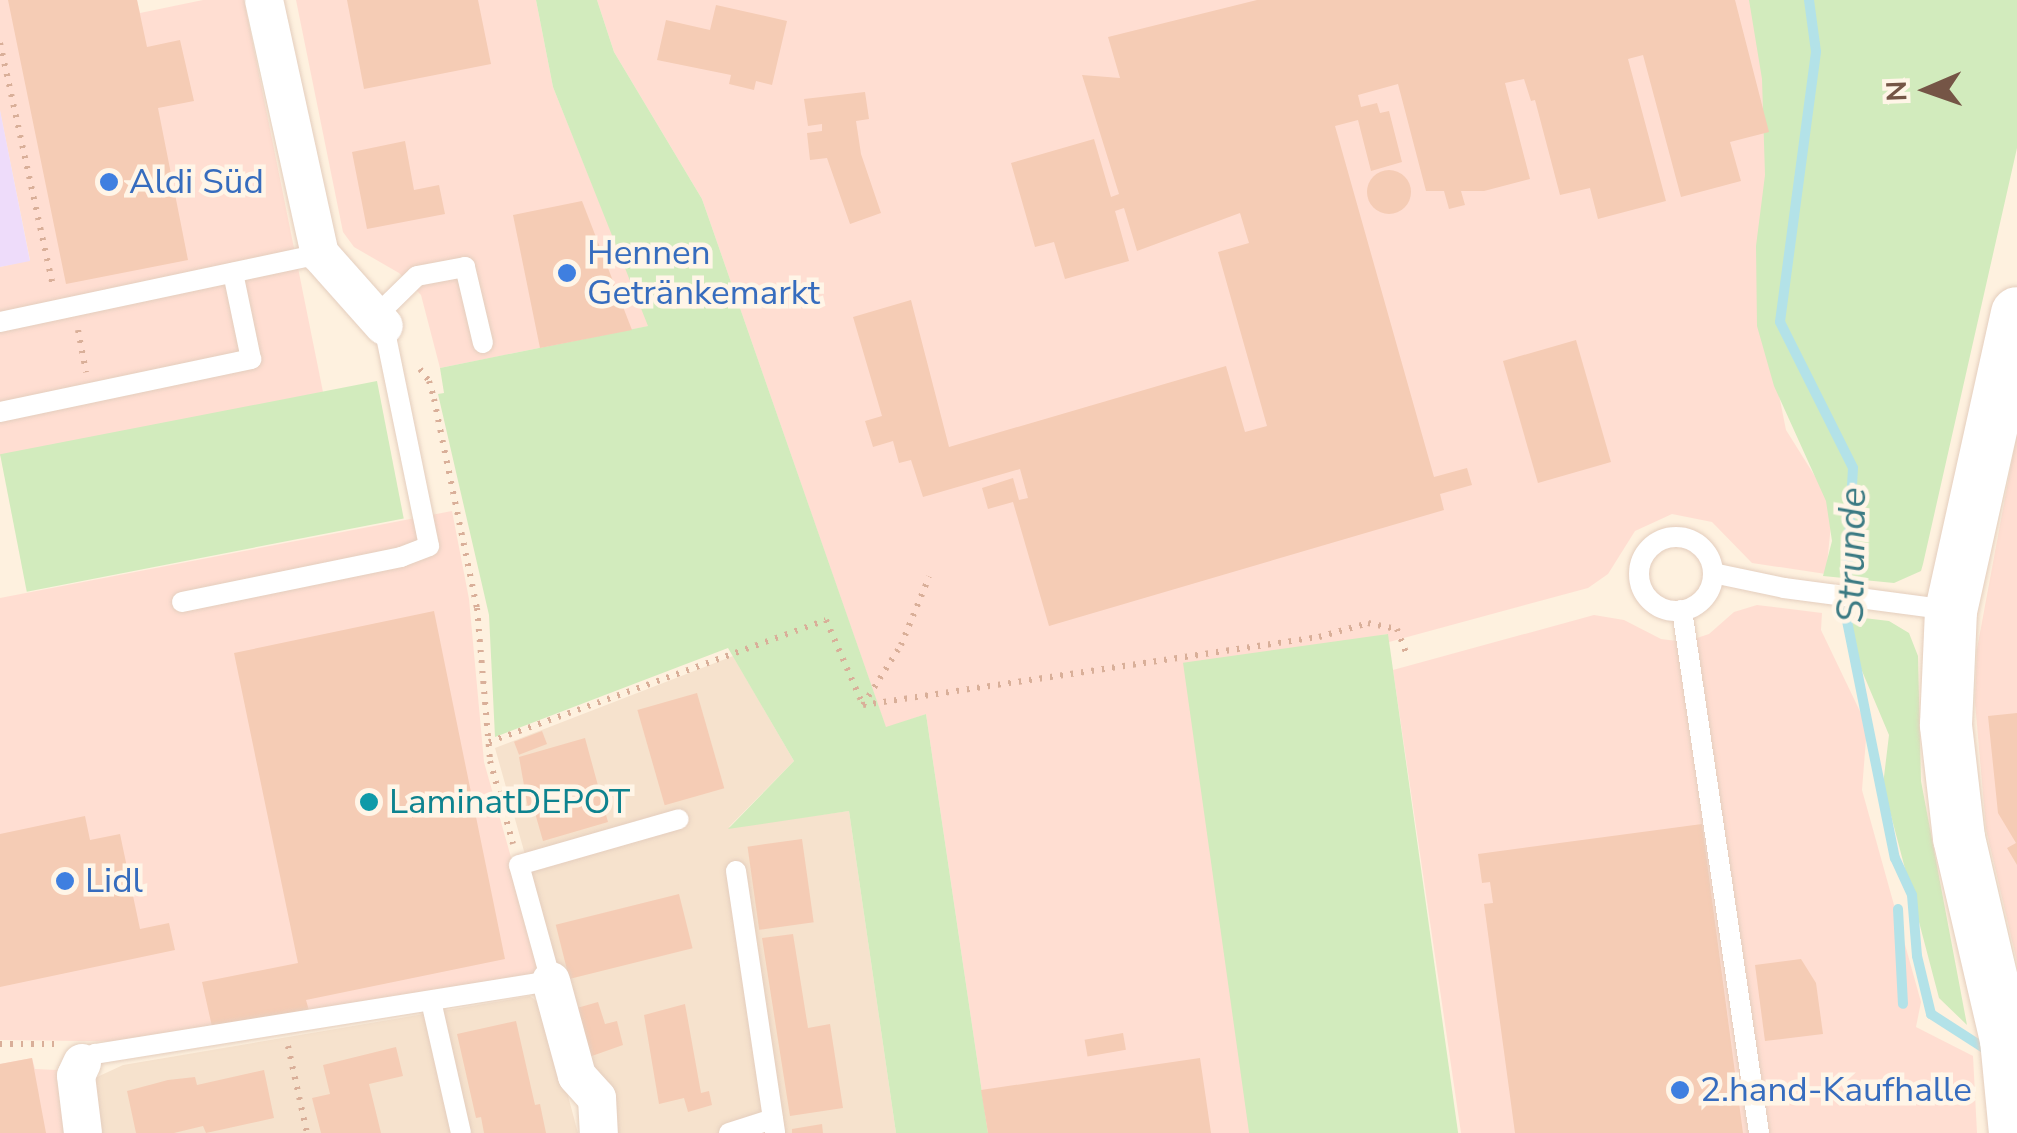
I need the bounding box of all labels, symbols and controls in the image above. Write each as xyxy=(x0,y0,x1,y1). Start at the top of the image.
north arrow xyxy=(1877,40,1977,140)
text: N xyxy=(1878,80,1916,102)
place label: Aldi Süd xyxy=(129,161,264,203)
marker: Aldi Süd xyxy=(98,171,120,193)
place label: Hennen Getränkemarkt xyxy=(587,232,820,314)
marker: Hennen Getränkemarkt xyxy=(556,262,578,284)
water label: Strunde xyxy=(1828,487,1876,623)
place label: LaminatDEPOT xyxy=(389,781,630,823)
marker: LaminatDEPOT xyxy=(358,791,380,813)
place label: Lidl xyxy=(85,860,143,902)
marker: Lidl xyxy=(54,870,76,892)
place label: 2.hand-Kaufhalle xyxy=(1700,1069,1972,1111)
marker: 2.hand-Kaufhalle xyxy=(1669,1079,1691,1101)

